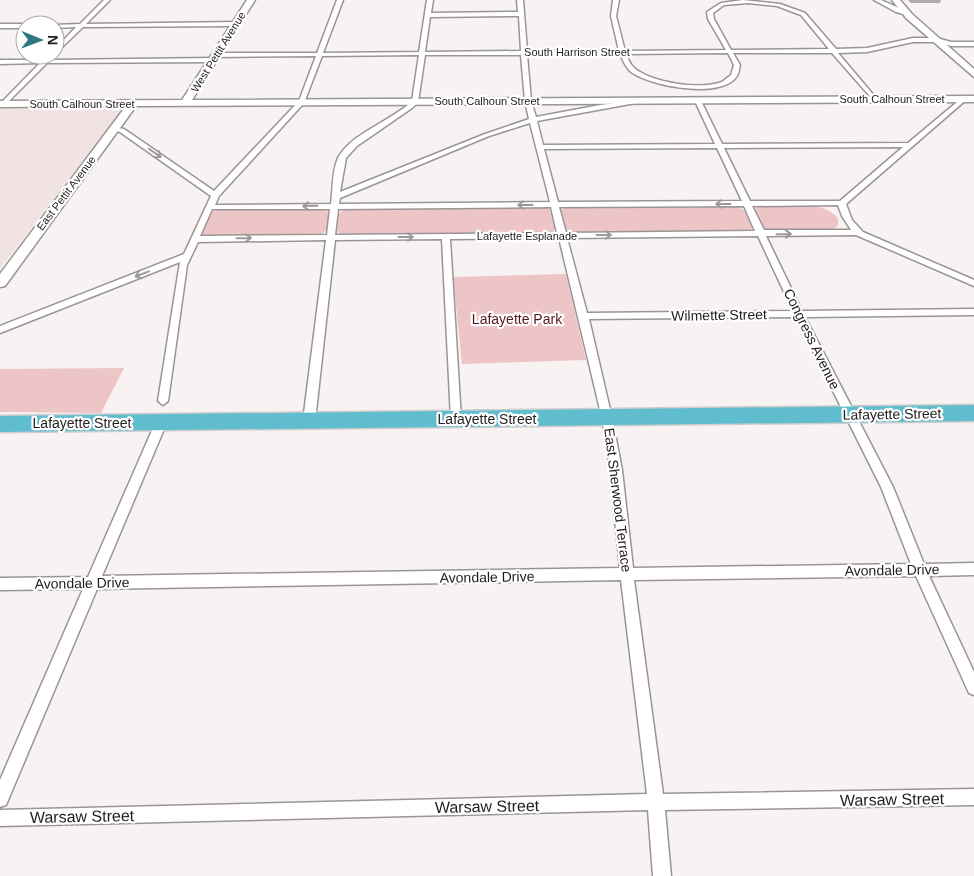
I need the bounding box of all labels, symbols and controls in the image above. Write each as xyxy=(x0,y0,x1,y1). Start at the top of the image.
street label: West Pettit Avenue xyxy=(188,10,248,94)
north arrow xyxy=(15,15,65,65)
text: N xyxy=(45,35,61,45)
street label: South Harrison Street xyxy=(524,46,630,58)
street label: South Calhoun Street xyxy=(839,93,945,105)
street label: South Calhoun Street xyxy=(434,95,540,107)
street label: South Calhoun Street xyxy=(29,98,135,110)
one-way arrow xyxy=(148,148,162,158)
street label: East Pettit Avenue xyxy=(34,154,98,232)
one-way arrow xyxy=(715,199,732,209)
one-way arrow xyxy=(518,200,534,210)
one-way arrow xyxy=(303,202,319,211)
one-way arrow xyxy=(776,229,792,239)
street label: Lafayette Esplanade xyxy=(477,230,577,242)
one-way arrow xyxy=(596,230,612,240)
one-way arrow xyxy=(398,232,414,242)
one-way arrow xyxy=(236,233,252,243)
one-way arrow xyxy=(135,270,150,279)
street label: Congress Avenue xyxy=(781,286,843,392)
street label: Wilmette Street xyxy=(671,306,767,324)
park label: Lafayette Park xyxy=(472,311,563,327)
street label: Lafayette Street xyxy=(842,405,942,423)
street label: Lafayette Street xyxy=(438,411,537,427)
street label: Lafayette Street xyxy=(33,415,132,431)
street label: East Sherwood Terrace xyxy=(601,427,635,573)
street label: Avondale Drive xyxy=(845,561,940,579)
street label: Avondale Drive xyxy=(440,568,535,586)
street label: Avondale Drive xyxy=(35,574,130,592)
street label: Warsaw Street xyxy=(840,790,945,809)
street label: Warsaw Street xyxy=(435,797,540,816)
street label: Warsaw Street xyxy=(30,807,135,826)

